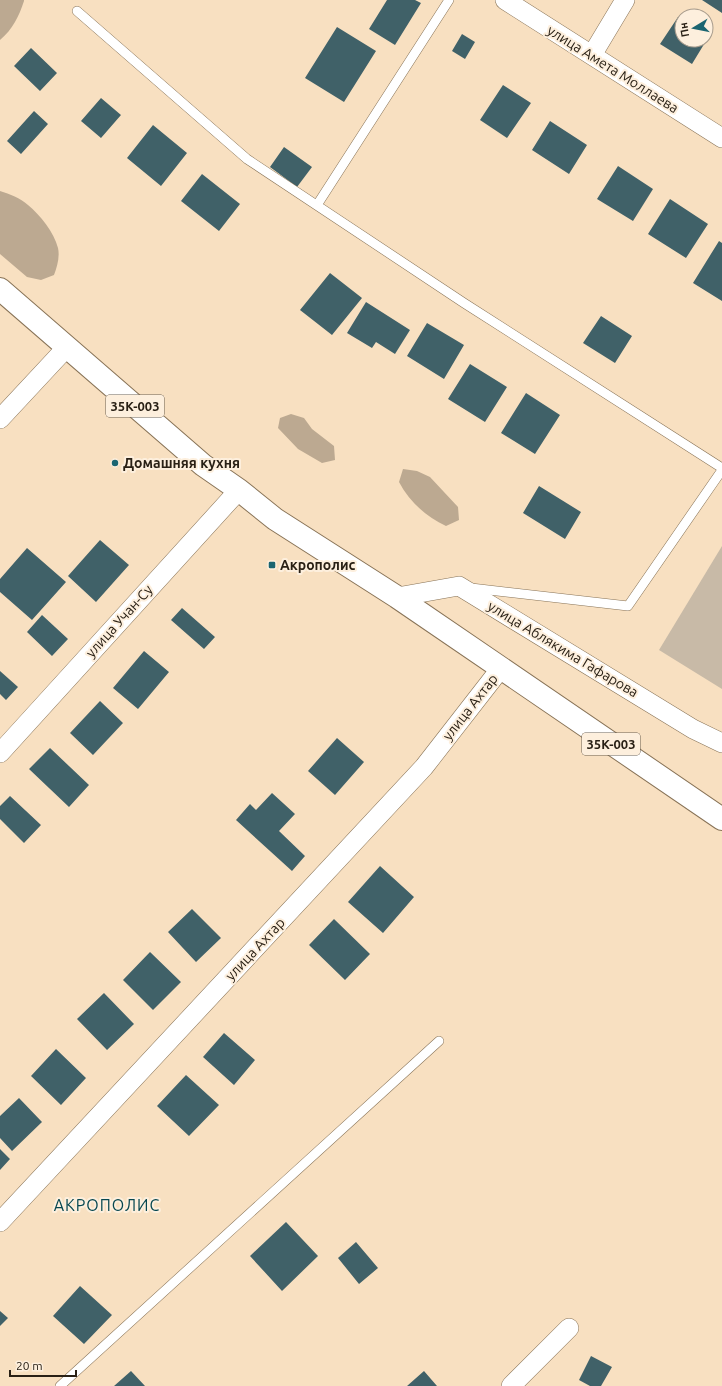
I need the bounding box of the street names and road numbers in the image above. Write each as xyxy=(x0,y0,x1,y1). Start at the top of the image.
street label: улица Амета Моллаева xyxy=(544,22,682,116)
road number: 35К-003 xyxy=(106,395,164,417)
street label: улица Учан-Су xyxy=(82,581,156,660)
street label: улица Аблякима Гафарова xyxy=(485,598,641,700)
street label: улица Ахтар xyxy=(439,671,501,743)
road number: 35К-003 xyxy=(582,733,640,755)
street label: улица Ахтар xyxy=(222,914,288,984)

